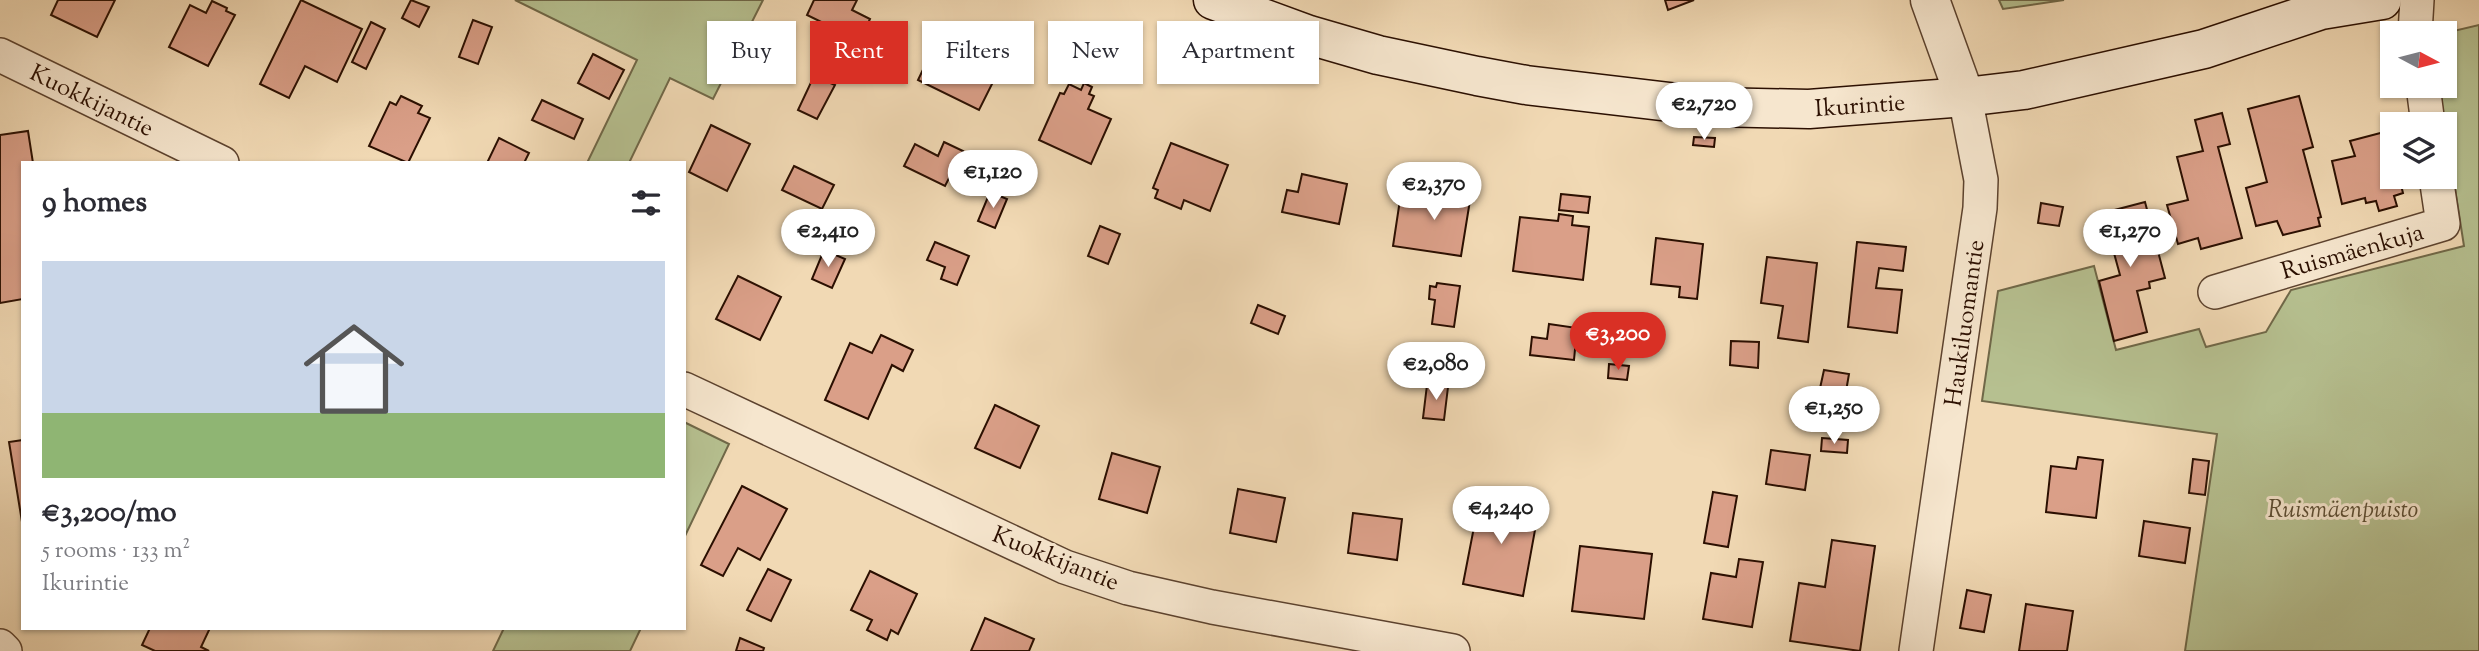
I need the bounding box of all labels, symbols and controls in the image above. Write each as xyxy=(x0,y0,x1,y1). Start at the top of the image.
chip: Buy xyxy=(707,21,796,84)
chip: Rent xyxy=(810,21,908,84)
chip: Filters xyxy=(922,21,1034,84)
chip: New xyxy=(1048,21,1143,84)
chip: Apartment xyxy=(1157,21,1319,84)
north arrow xyxy=(2380,21,2457,98)
map controls xyxy=(2380,21,2457,189)
street label: Kuokkijantie xyxy=(23,57,159,146)
pin: €2,720 xyxy=(1647,82,1761,142)
street label: Ikurintie xyxy=(1814,87,1907,127)
text: €2,720 xyxy=(1672,88,1736,121)
button: layers xyxy=(2380,112,2457,189)
pin: €1,120 xyxy=(936,150,1050,210)
text: €1,120 xyxy=(964,156,1022,189)
pin: €2,370 xyxy=(1377,162,1491,222)
text: €2,370 xyxy=(1403,168,1465,201)
text: 9 homes xyxy=(42,182,147,225)
icon: filters xyxy=(627,184,665,222)
pin: €2,410 xyxy=(771,210,885,269)
pin: €1,270 xyxy=(2073,210,2187,269)
text: €2,410 xyxy=(797,215,859,248)
text: €1,270 xyxy=(2099,215,2161,248)
street label: Ruismäenkuja xyxy=(2277,216,2428,289)
street label: Haukiluomantie xyxy=(1937,238,1994,409)
icon: home xyxy=(291,306,417,432)
pin: €3,200 xyxy=(1561,312,1675,372)
text: €3,200 xyxy=(1586,318,1650,351)
pin: €2,080 xyxy=(1379,342,1493,402)
text: €2,080 xyxy=(1403,348,1469,381)
pin: €1,250 xyxy=(1777,386,1891,446)
text: €1,250 xyxy=(1805,392,1863,425)
pin: €4,240 xyxy=(1444,486,1558,546)
text: €3,200/mo xyxy=(42,492,177,535)
text: €4,240 xyxy=(1469,492,1533,525)
park label: Ruismäenpuisto xyxy=(2268,494,2418,528)
street label: Kuokkijantie xyxy=(987,519,1124,601)
text: 5 rooms · 133 m² xyxy=(42,535,190,568)
text: Ikurintie xyxy=(42,568,129,601)

